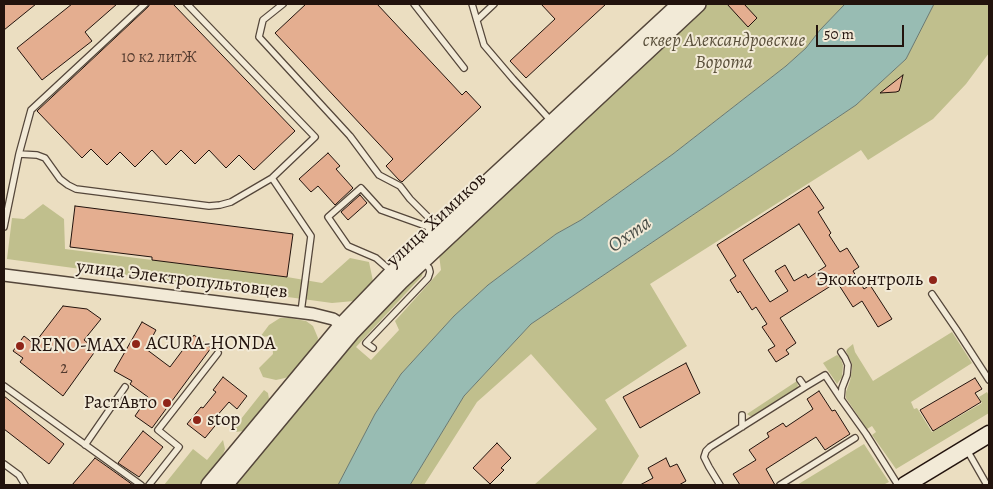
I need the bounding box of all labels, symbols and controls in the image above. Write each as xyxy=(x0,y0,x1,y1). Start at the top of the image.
scale bar xyxy=(818,15,906,47)
text: 50 m xyxy=(824,24,854,44)
park label: сквер Александровские Ворота xyxy=(643,30,805,74)
house number: 10 к2 литЖ xyxy=(121,48,197,68)
street label: улица Химиков xyxy=(382,168,492,272)
water label: Охта xyxy=(604,212,656,258)
street label: улица Электропультовцев xyxy=(75,256,289,304)
place label: Экоконтроль xyxy=(816,269,923,291)
marker: Экоконтроль xyxy=(927,274,939,286)
place label: ACURA-HONDA xyxy=(146,333,276,355)
place label: RENO-MAX xyxy=(30,335,126,357)
marker: ACURA-HONDA xyxy=(130,338,142,350)
marker: RENO-MAX xyxy=(14,340,26,352)
house number: 2 xyxy=(60,359,68,379)
place label: РастАвто xyxy=(84,392,157,414)
marker: РастАвто xyxy=(161,397,173,409)
place label: stop xyxy=(207,409,240,431)
marker: stop xyxy=(191,414,203,426)

